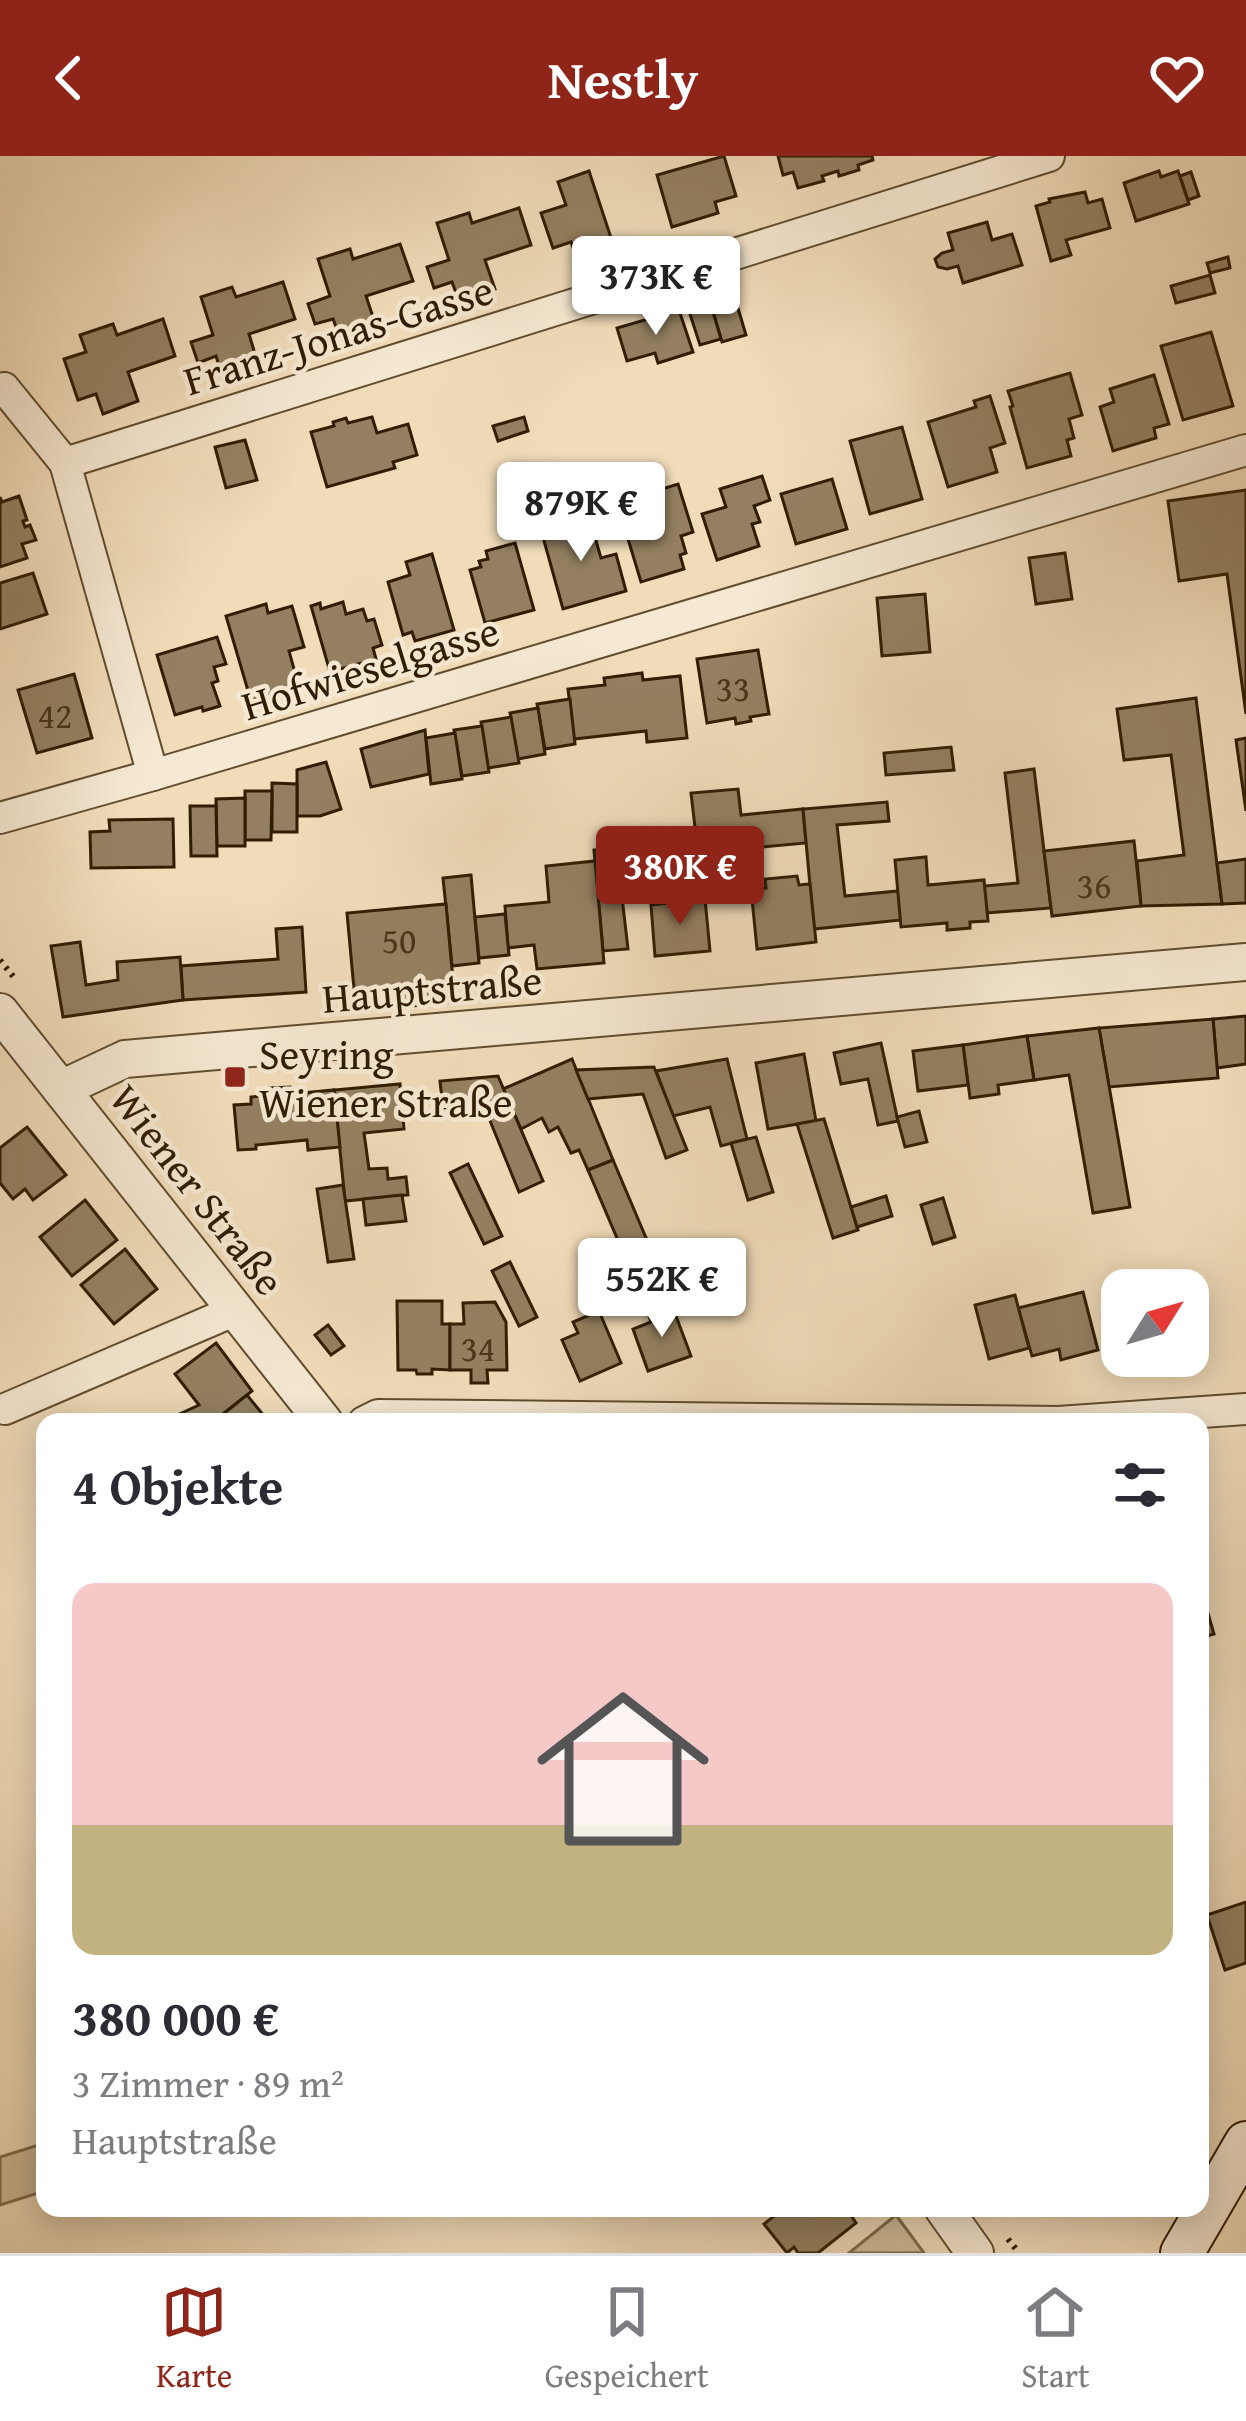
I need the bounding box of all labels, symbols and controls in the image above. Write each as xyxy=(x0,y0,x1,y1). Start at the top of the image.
text: Nestly xyxy=(548,39,698,118)
icon: back xyxy=(36,45,102,111)
icon: heart xyxy=(1144,45,1210,111)
pin: 373K € xyxy=(558,236,754,338)
text: 373K € xyxy=(599,246,713,303)
street label: Franz-Jonas-Gasse xyxy=(176,258,500,410)
pin: 879K € xyxy=(483,462,679,564)
text: 879K € xyxy=(524,472,638,529)
street label: Hofwieselgasse xyxy=(234,599,506,735)
house number: 33 xyxy=(716,661,750,714)
house number: 42 xyxy=(38,688,72,741)
pin: 380K € xyxy=(582,826,778,928)
text: 380K € xyxy=(623,836,737,893)
house number: 36 xyxy=(1077,858,1111,911)
house number: 50 xyxy=(382,913,416,966)
street label: Hauptstraße xyxy=(319,948,545,1028)
place label: Seyring Wiener Straße xyxy=(259,1023,512,1132)
marker: Seyring Wiener Straße xyxy=(222,1064,248,1090)
street label: Wiener Straße xyxy=(96,1070,300,1308)
pin: 552K € xyxy=(564,1238,760,1340)
text: 552K € xyxy=(605,1248,719,1305)
north arrow xyxy=(1101,1269,1209,1377)
map controls xyxy=(1101,1269,1209,1377)
house number: 34 xyxy=(461,1321,495,1374)
text: 4 Objekte xyxy=(72,1448,283,1523)
icon: filters xyxy=(1107,1452,1173,1518)
icon: home xyxy=(515,1661,731,1877)
text: 380 000 € xyxy=(72,1979,279,2054)
text: 3 Zimmer · 89 m² xyxy=(72,2054,344,2111)
text: Hauptstraße xyxy=(72,2111,277,2168)
tab: Karte xyxy=(156,2279,232,2399)
tab: Gespeichert xyxy=(545,2279,709,2399)
tab: Start xyxy=(1021,2279,1090,2399)

